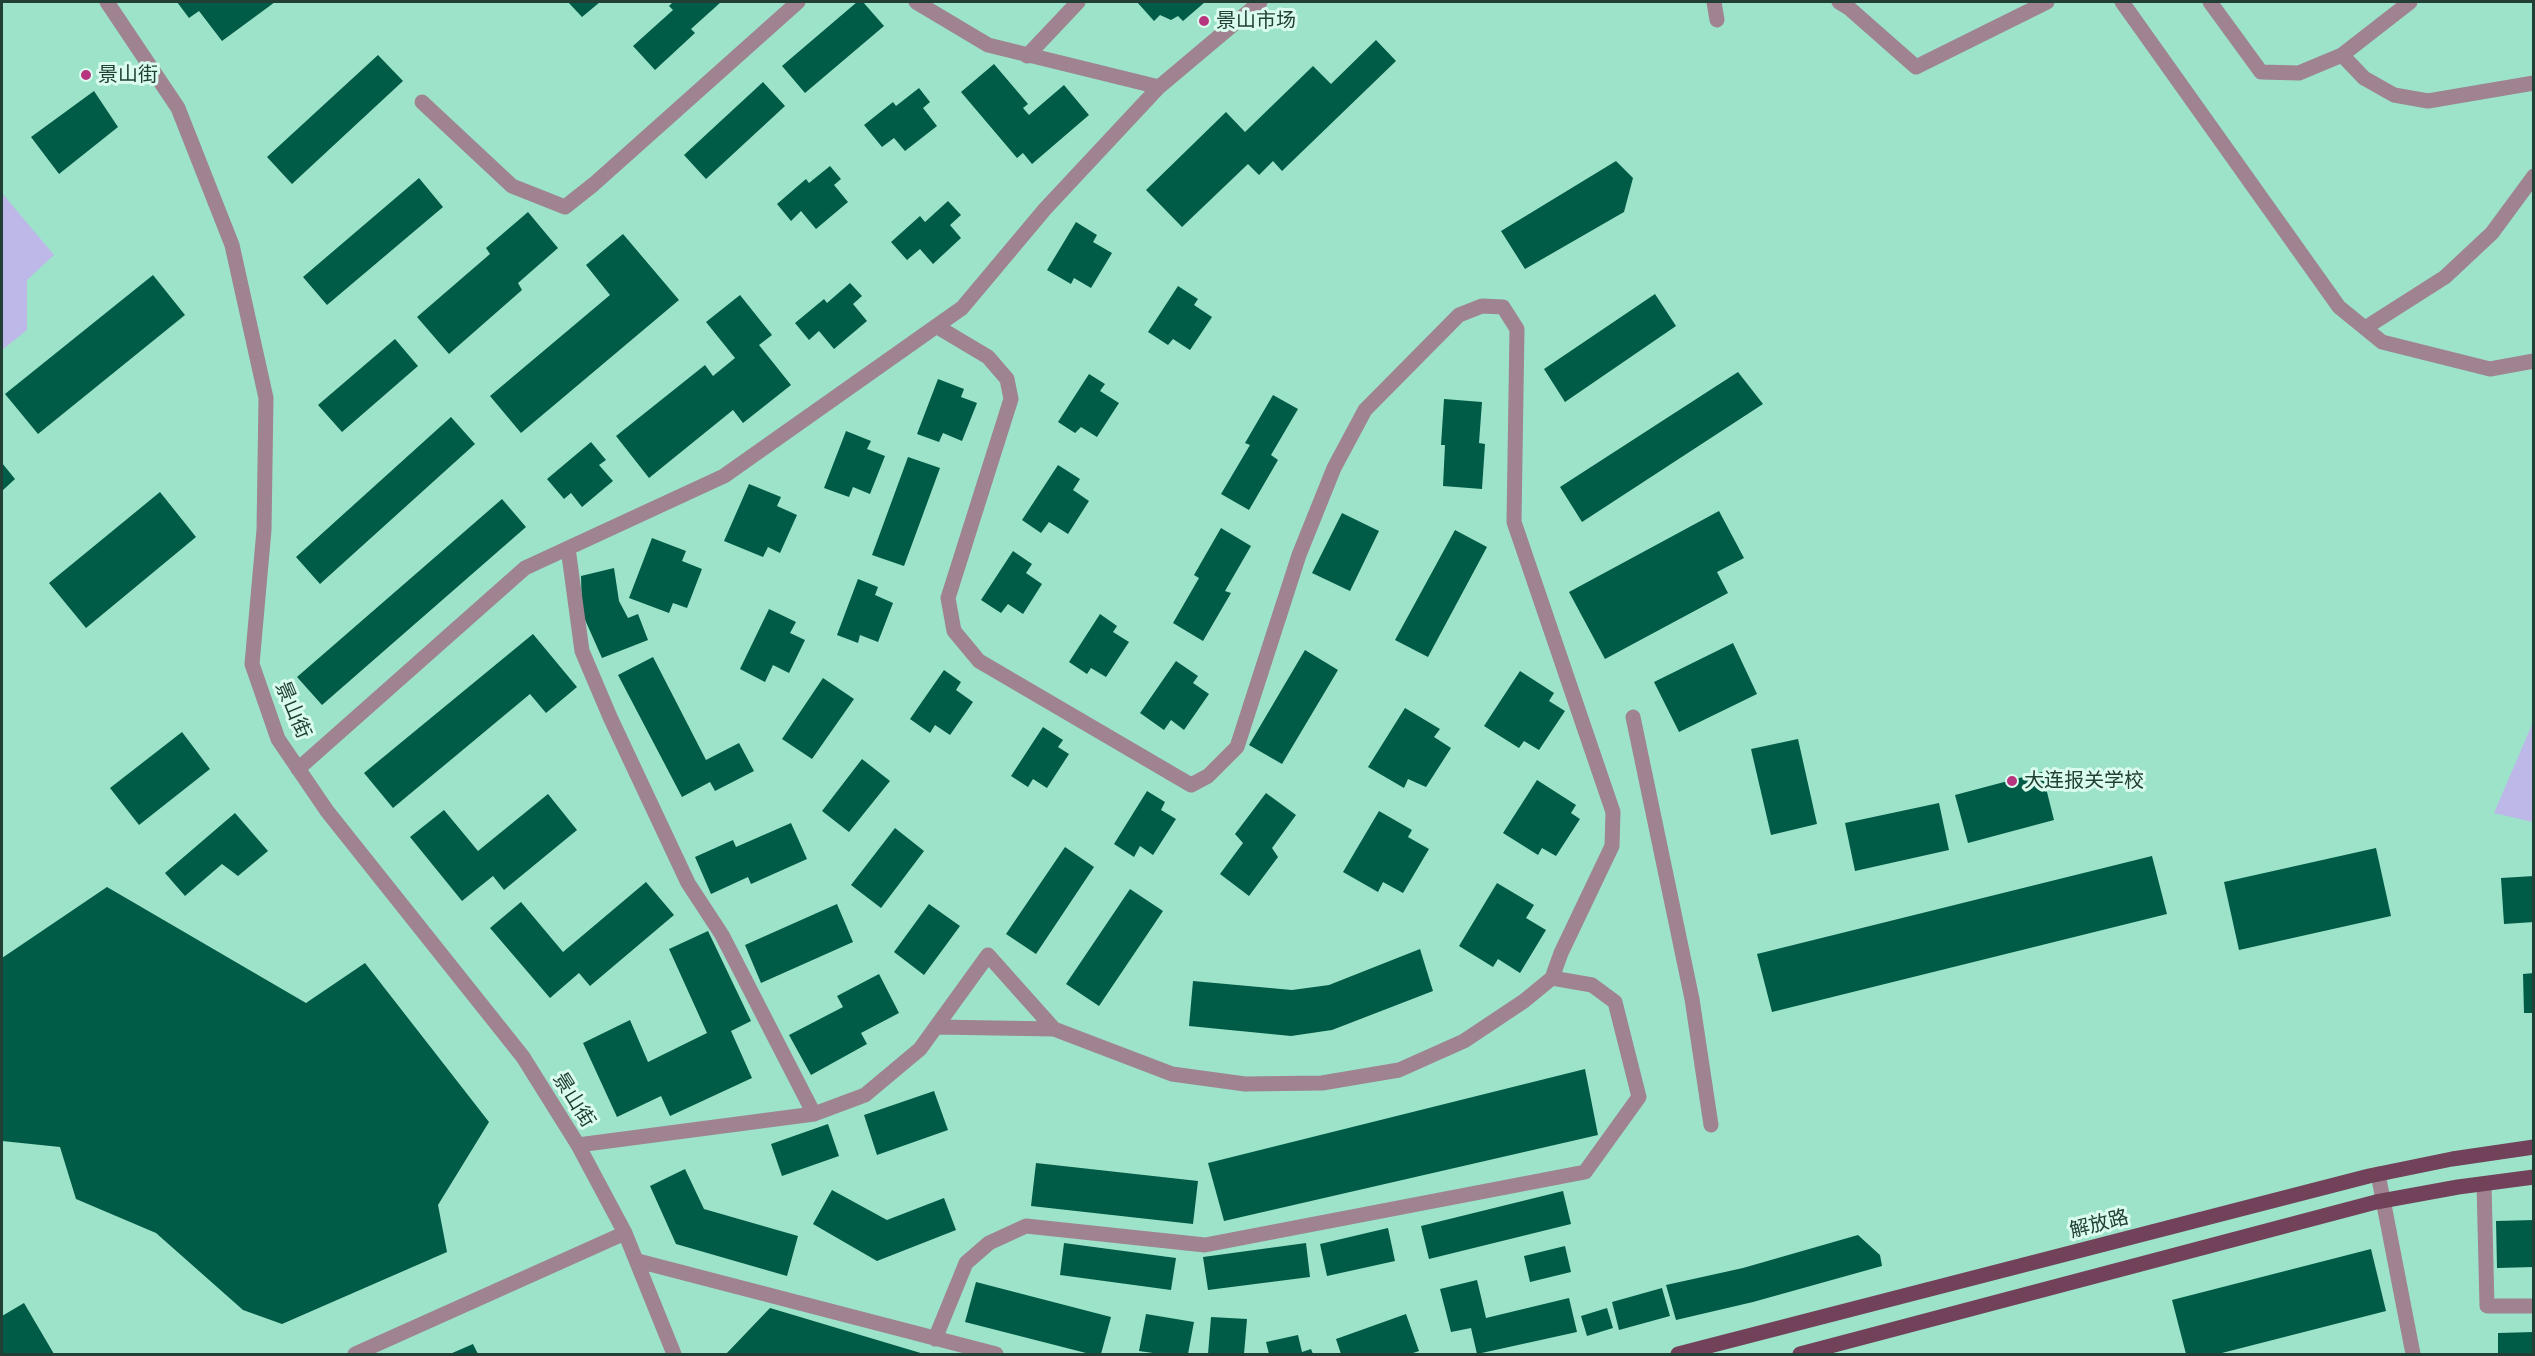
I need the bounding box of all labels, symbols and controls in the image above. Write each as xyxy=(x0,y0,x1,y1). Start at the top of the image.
place label: 景山市场 xyxy=(1216,9,1296,33)
marker: 景山市场 xyxy=(1197,14,1211,28)
place label: 景山街 xyxy=(98,63,158,87)
marker: 景山街 xyxy=(79,68,93,82)
street label: 景山街 xyxy=(270,678,316,742)
place label: 大连报关学校 xyxy=(2024,769,2144,793)
marker: 大连报关学校 xyxy=(2005,774,2019,788)
street label: 景山街 xyxy=(548,1068,600,1132)
street label: 解放路 xyxy=(2067,1205,2131,1243)

